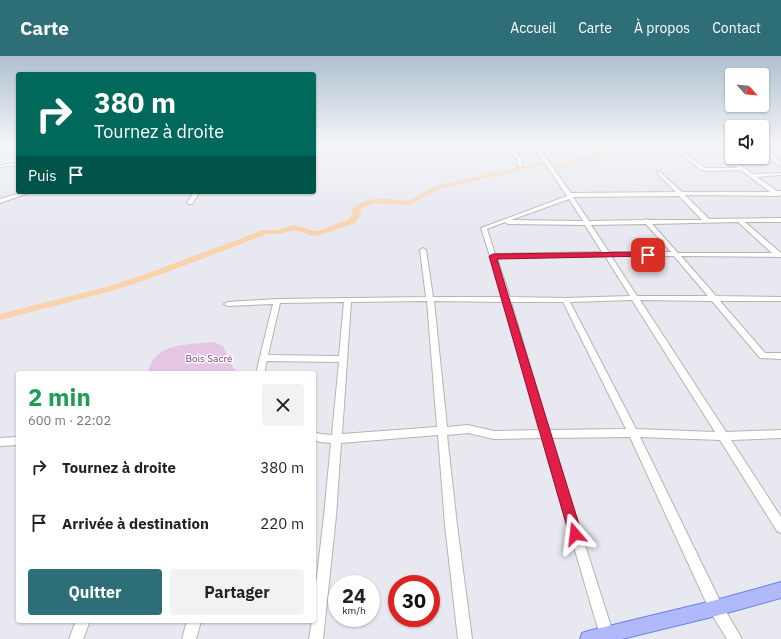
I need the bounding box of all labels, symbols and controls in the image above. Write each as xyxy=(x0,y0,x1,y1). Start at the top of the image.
text: Carte xyxy=(20,16,69,40)
text: Accueil xyxy=(510,19,556,37)
text: Carte xyxy=(578,19,612,37)
text: À propos xyxy=(634,19,690,37)
text: Contact xyxy=(712,19,761,37)
north arrow xyxy=(725,68,769,112)
map controls xyxy=(725,68,769,164)
text: 380 m xyxy=(94,84,176,121)
icon: right xyxy=(28,88,80,140)
text: Tournez à droite xyxy=(94,120,224,143)
button: sound xyxy=(725,120,769,164)
icon: arrive xyxy=(65,164,87,186)
text: Puis xyxy=(28,166,57,185)
pin xyxy=(631,238,665,272)
icon: arrive xyxy=(637,244,659,266)
park label: Bois Sacré xyxy=(185,352,233,365)
text: 2 min xyxy=(28,381,91,413)
button: close xyxy=(262,384,304,426)
text: 600 m · 22:02 xyxy=(28,412,111,429)
icon: right xyxy=(28,456,50,478)
text: Tournez à droite xyxy=(62,458,176,477)
text: 380 m xyxy=(260,458,304,477)
icon: arrive xyxy=(28,512,50,534)
position arrow xyxy=(554,513,596,555)
text: Arrivée à destination xyxy=(62,514,209,533)
text: 220 m xyxy=(260,514,304,533)
button: Quitter xyxy=(28,569,162,615)
button: Partager xyxy=(170,569,304,615)
speed limit sign: 30 xyxy=(388,575,440,627)
text: 24 xyxy=(342,582,366,609)
text: km/h xyxy=(342,604,366,617)

